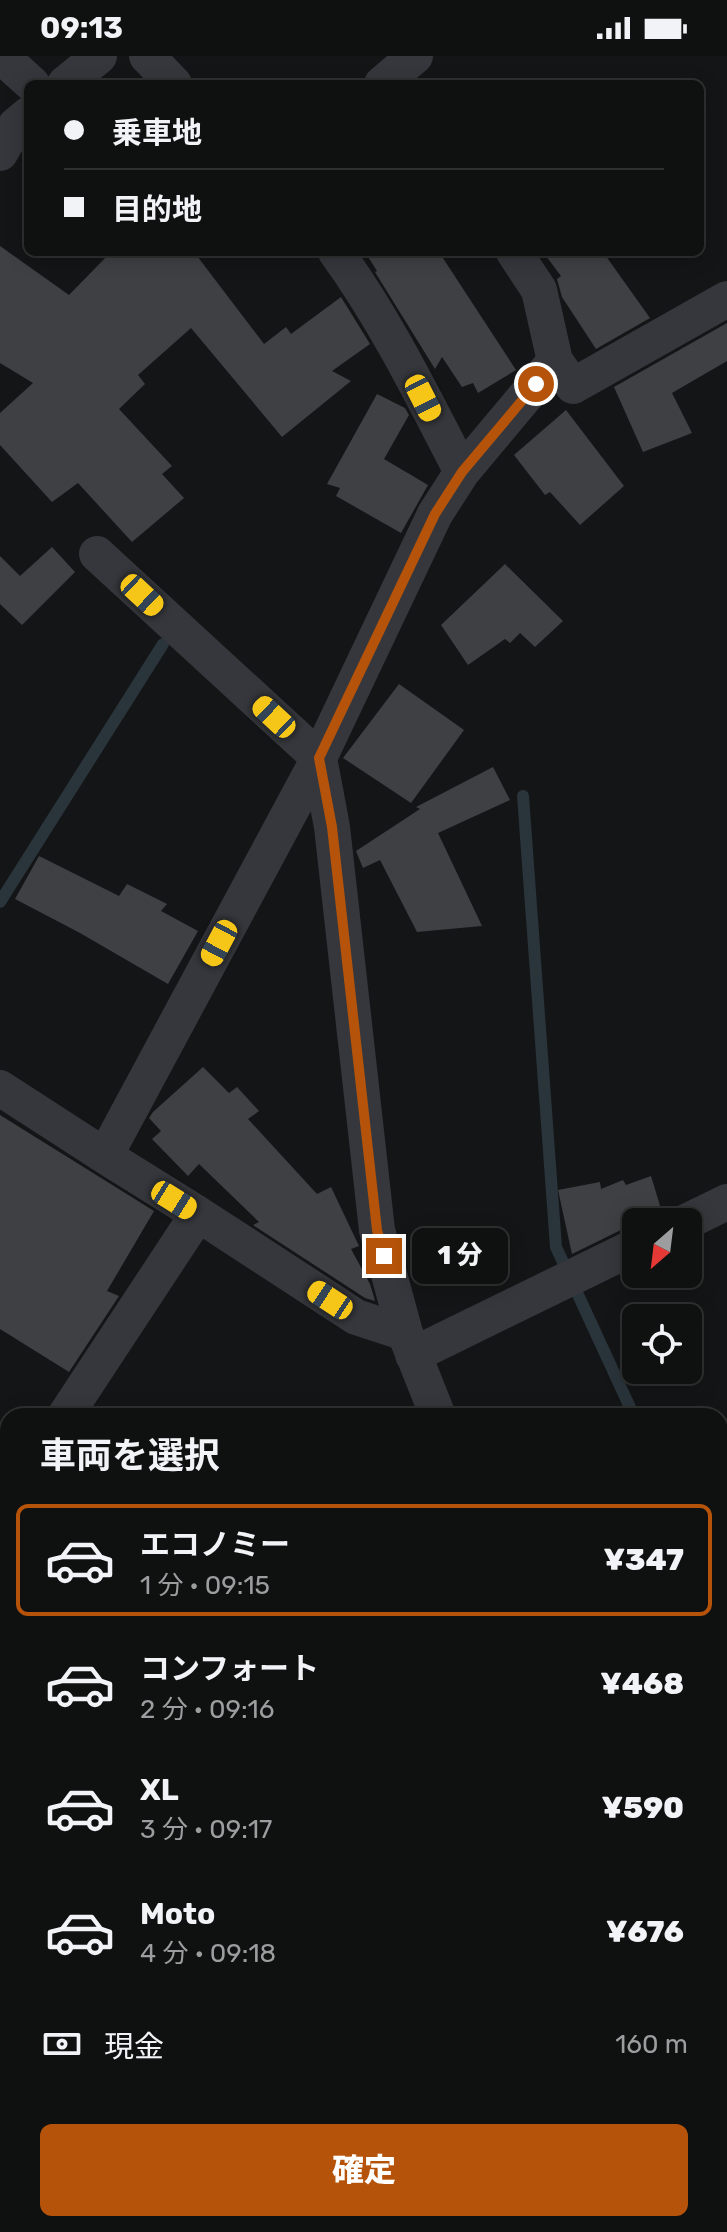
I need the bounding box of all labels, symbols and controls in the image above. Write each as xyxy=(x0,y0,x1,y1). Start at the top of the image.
text: 09:13 xyxy=(40,10,123,46)
text: 乗車地 xyxy=(112,115,202,151)
text: 目的地 xyxy=(112,192,202,228)
route start xyxy=(518,366,554,402)
car xyxy=(401,371,445,425)
car xyxy=(116,570,168,620)
car xyxy=(248,692,300,742)
car xyxy=(197,916,241,970)
car xyxy=(147,1177,201,1223)
north arrow xyxy=(622,1208,702,1288)
map controls xyxy=(622,1208,702,1384)
callout: 1 分 xyxy=(412,1228,508,1284)
route end xyxy=(366,1238,402,1274)
text: 1 分 xyxy=(438,1240,482,1271)
car xyxy=(303,1277,357,1323)
button: locate xyxy=(622,1304,702,1384)
text: 車両を選択 xyxy=(40,1434,220,1477)
icon: car xyxy=(44,1524,116,1596)
text: エコノミー xyxy=(140,1527,290,1563)
text: ¥347 xyxy=(603,1542,684,1578)
text: 1 分 · 09:15 xyxy=(140,1570,270,1601)
icon: car xyxy=(44,1648,116,1720)
text: コンフォート xyxy=(140,1651,319,1687)
text: ¥468 xyxy=(600,1666,684,1702)
text: 2 分 · 09:16 xyxy=(140,1694,274,1725)
icon: car xyxy=(44,1772,116,1844)
text: XL xyxy=(140,1772,179,1808)
text: ¥590 xyxy=(602,1790,684,1826)
text: 3 分 · 09:17 xyxy=(140,1814,272,1845)
icon: car xyxy=(44,1896,116,1968)
text: Moto xyxy=(140,1896,215,1932)
text: ¥676 xyxy=(606,1914,684,1950)
text: 4 分 · 09:18 xyxy=(140,1938,276,1969)
icon: cash xyxy=(40,2022,84,2066)
text: 現金 xyxy=(104,2029,164,2065)
text: 160 m xyxy=(615,2029,688,2060)
button: 確定 xyxy=(40,2124,688,2216)

